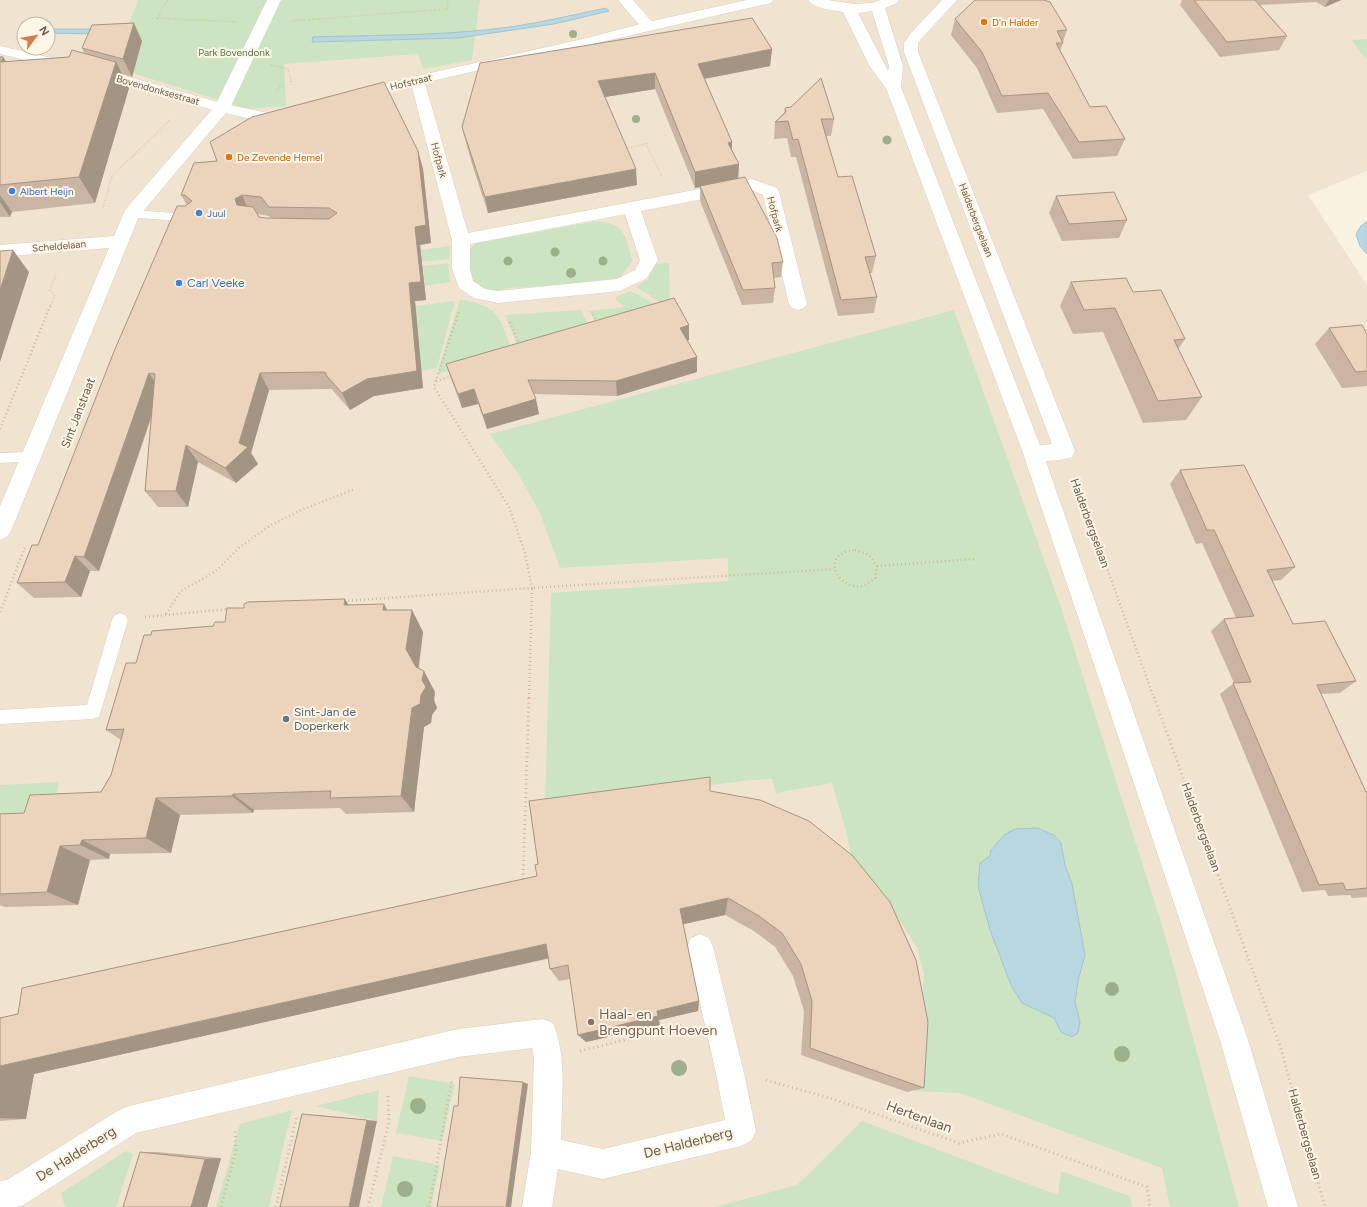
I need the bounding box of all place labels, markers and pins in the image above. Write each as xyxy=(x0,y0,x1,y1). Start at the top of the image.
place label: D'n Halder xyxy=(992,16,1039,29)
marker: D'n Halder xyxy=(979,17,989,27)
place label: De Zevende Hemel xyxy=(237,151,323,164)
marker: De Zevende Hemel xyxy=(224,152,234,162)
place label: Albert Heijn xyxy=(20,185,74,198)
marker: Albert Heijn xyxy=(7,186,17,196)
place label: Juul xyxy=(207,207,226,220)
marker: Juul xyxy=(194,208,204,218)
place label: Carl Veeke xyxy=(187,276,245,290)
marker: Carl Veeke xyxy=(174,278,184,288)
place label: Sint-Jan de Doperkerk xyxy=(294,705,356,733)
marker: Sint-Jan de Doperkerk xyxy=(281,714,291,724)
place label: Haal- en Brengpunt Hoeven xyxy=(599,1006,717,1039)
marker: Haal- en Brengpunt Hoeven xyxy=(586,1017,596,1027)

